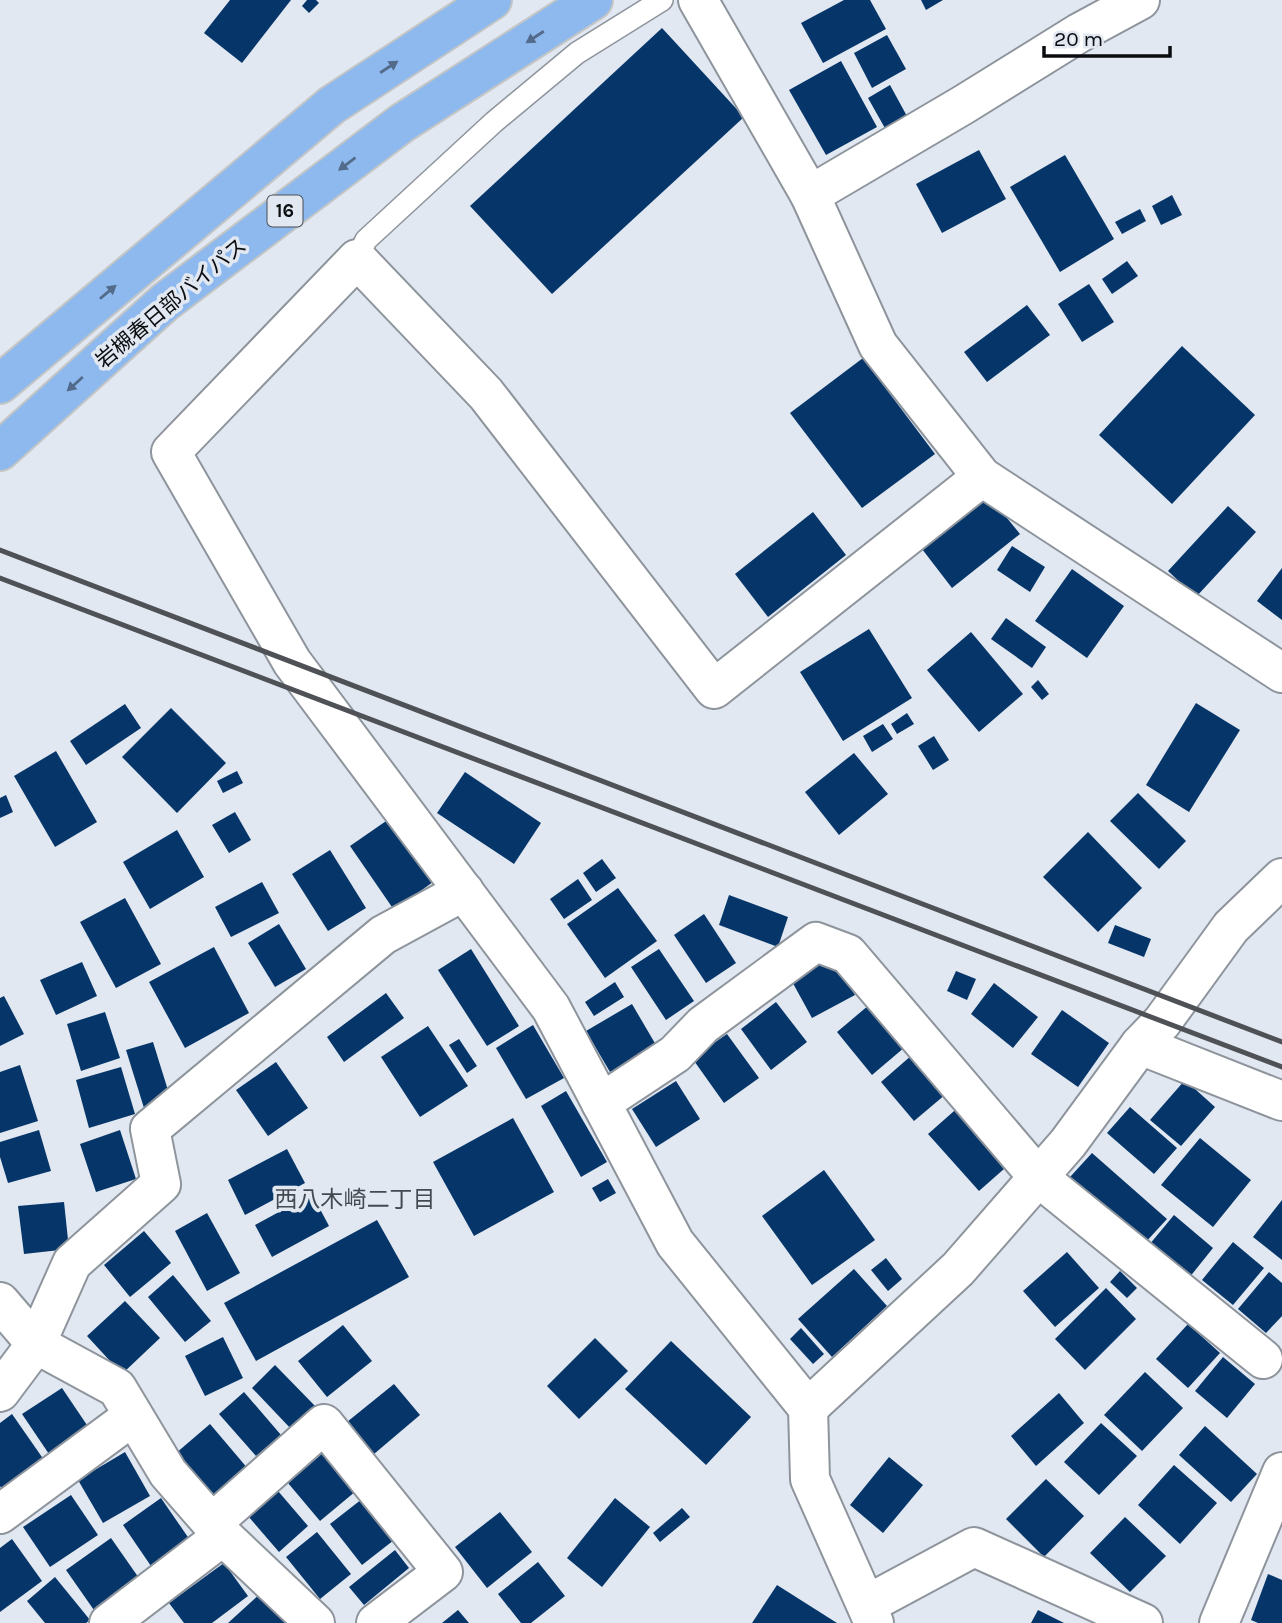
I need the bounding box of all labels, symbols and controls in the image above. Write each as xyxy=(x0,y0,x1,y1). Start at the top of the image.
scale bar xyxy=(1044,14,1170,58)
text: 20 m xyxy=(1054,27,1103,51)
one-way arrow xyxy=(526,30,545,43)
one-way arrow xyxy=(379,61,399,74)
one-way arrow xyxy=(338,157,356,171)
road number: 16 xyxy=(268,196,302,226)
street label: 岩槻春日部バイパス xyxy=(91,233,251,373)
one-way arrow xyxy=(99,284,117,300)
one-way arrow xyxy=(67,375,84,391)
district label: 西八木崎二丁目 xyxy=(275,1186,436,1213)

